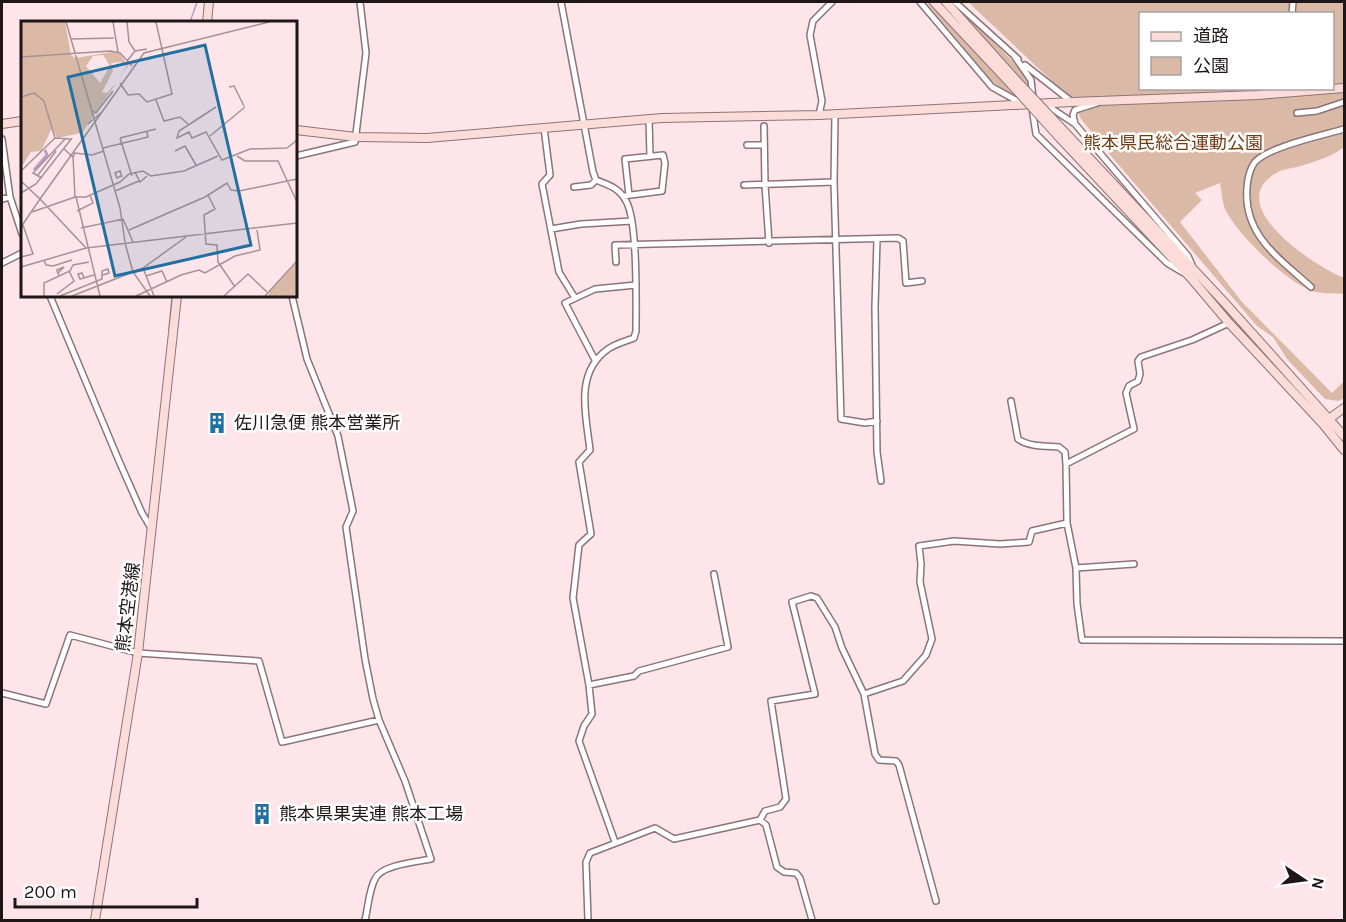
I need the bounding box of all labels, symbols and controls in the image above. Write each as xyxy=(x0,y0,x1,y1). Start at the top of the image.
legend xyxy=(1139,12,1334,90)
inset map xyxy=(21,21,297,297)
text: 道路 xyxy=(1193,25,1229,47)
text: 公園 xyxy=(1193,55,1229,77)
park label: 熊本県民総合運動公園 xyxy=(1083,132,1263,154)
building icon: 佐川急便 熊本営業所 xyxy=(205,411,229,435)
place label: 佐川急便 熊本営業所 xyxy=(234,412,400,434)
street label: 熊本空港線 xyxy=(112,561,144,653)
building icon: 熊本県果実連 熊本工場 xyxy=(250,802,274,826)
place label: 熊本県果実連 熊本工場 xyxy=(279,803,463,825)
north arrow xyxy=(1274,850,1334,910)
scale bar xyxy=(15,871,196,909)
text: N xyxy=(1308,876,1329,891)
text: 200 m xyxy=(24,881,77,903)

